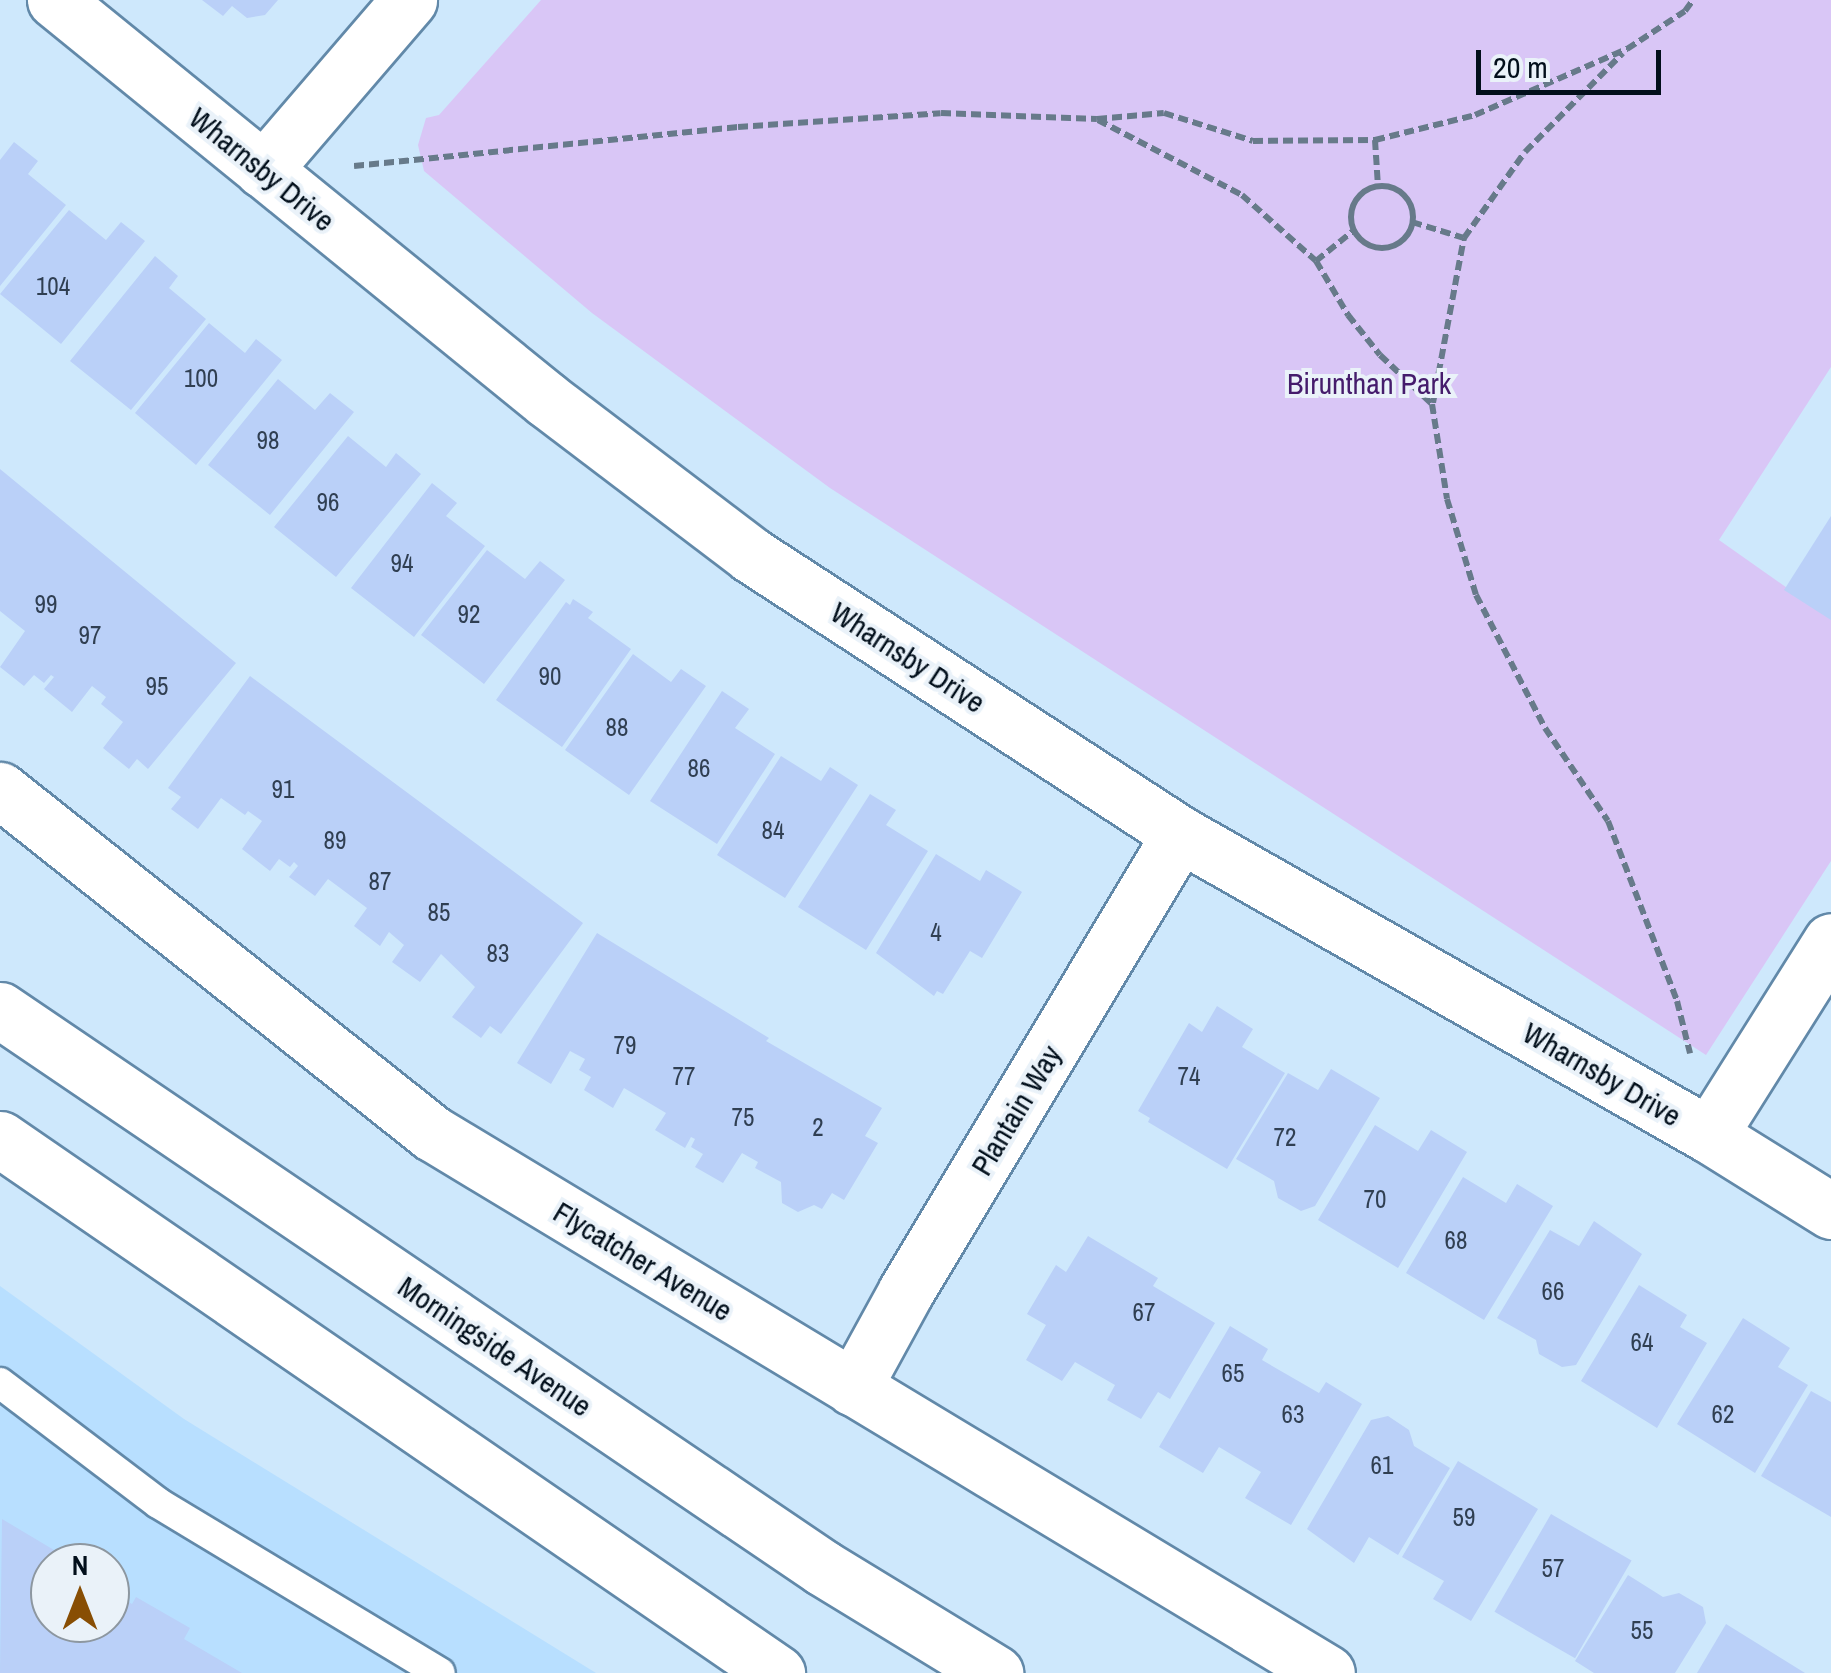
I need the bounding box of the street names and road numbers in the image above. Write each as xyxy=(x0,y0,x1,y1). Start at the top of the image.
street label: Wharnsby Drive xyxy=(182,100,342,238)
street label: Wharnsby Drive xyxy=(824,594,992,720)
street label: Wharnsby Drive xyxy=(1517,1014,1687,1134)
street label: Plantain Way xyxy=(963,1038,1069,1182)
street label: Flycatcher Avenue xyxy=(547,1193,739,1329)
street label: Morningside Avenue xyxy=(391,1268,599,1424)

